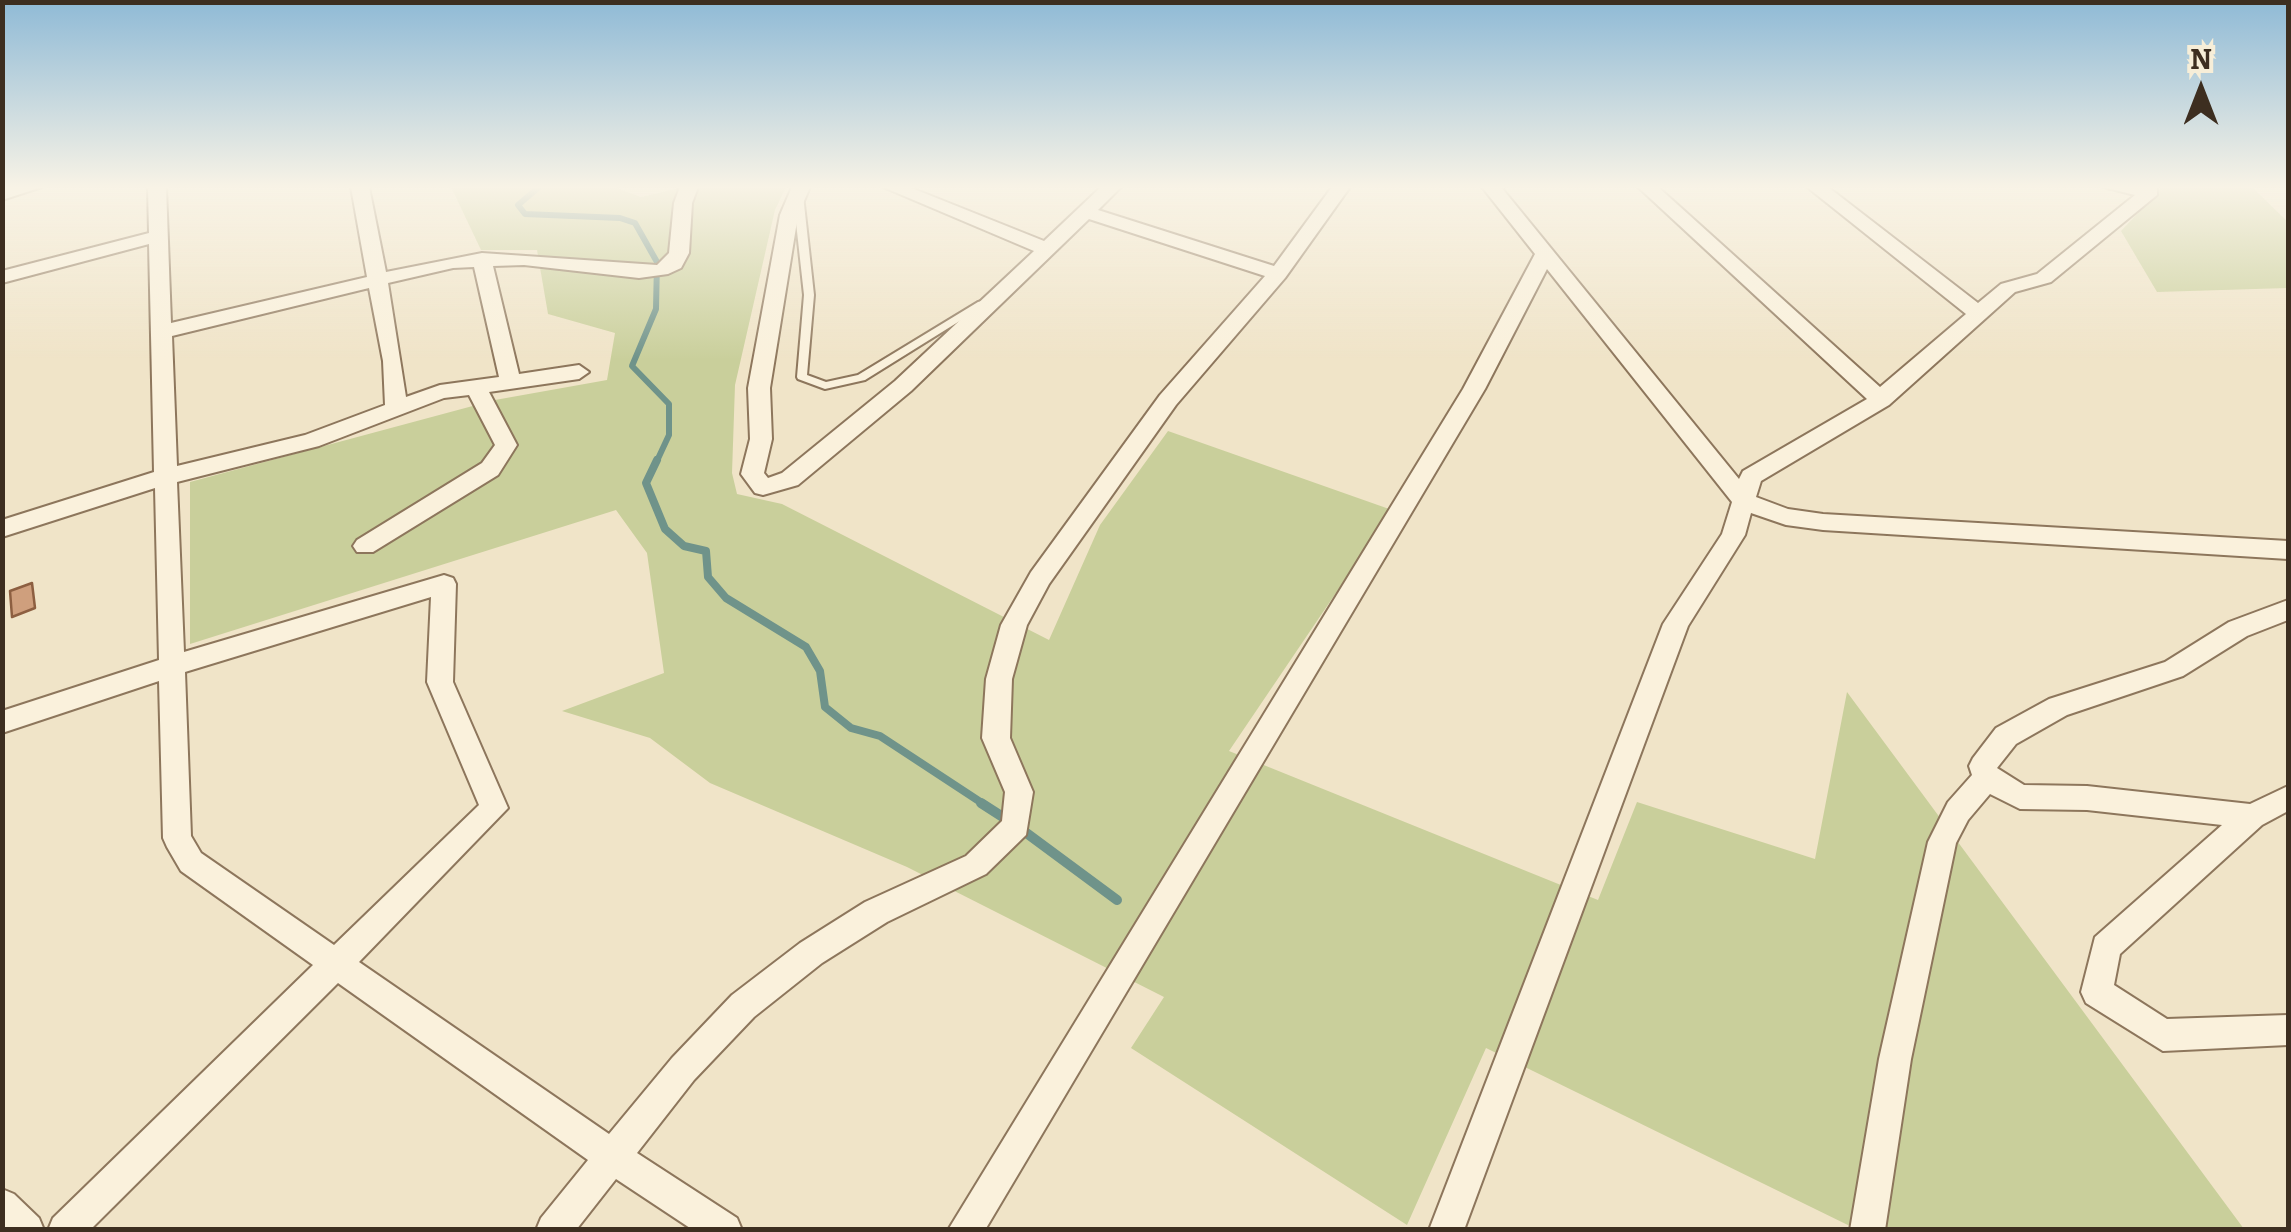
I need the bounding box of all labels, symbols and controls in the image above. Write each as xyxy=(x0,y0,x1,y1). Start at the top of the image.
north arrow xyxy=(2151,40,2251,140)
text: N xyxy=(2190,43,2212,76)

